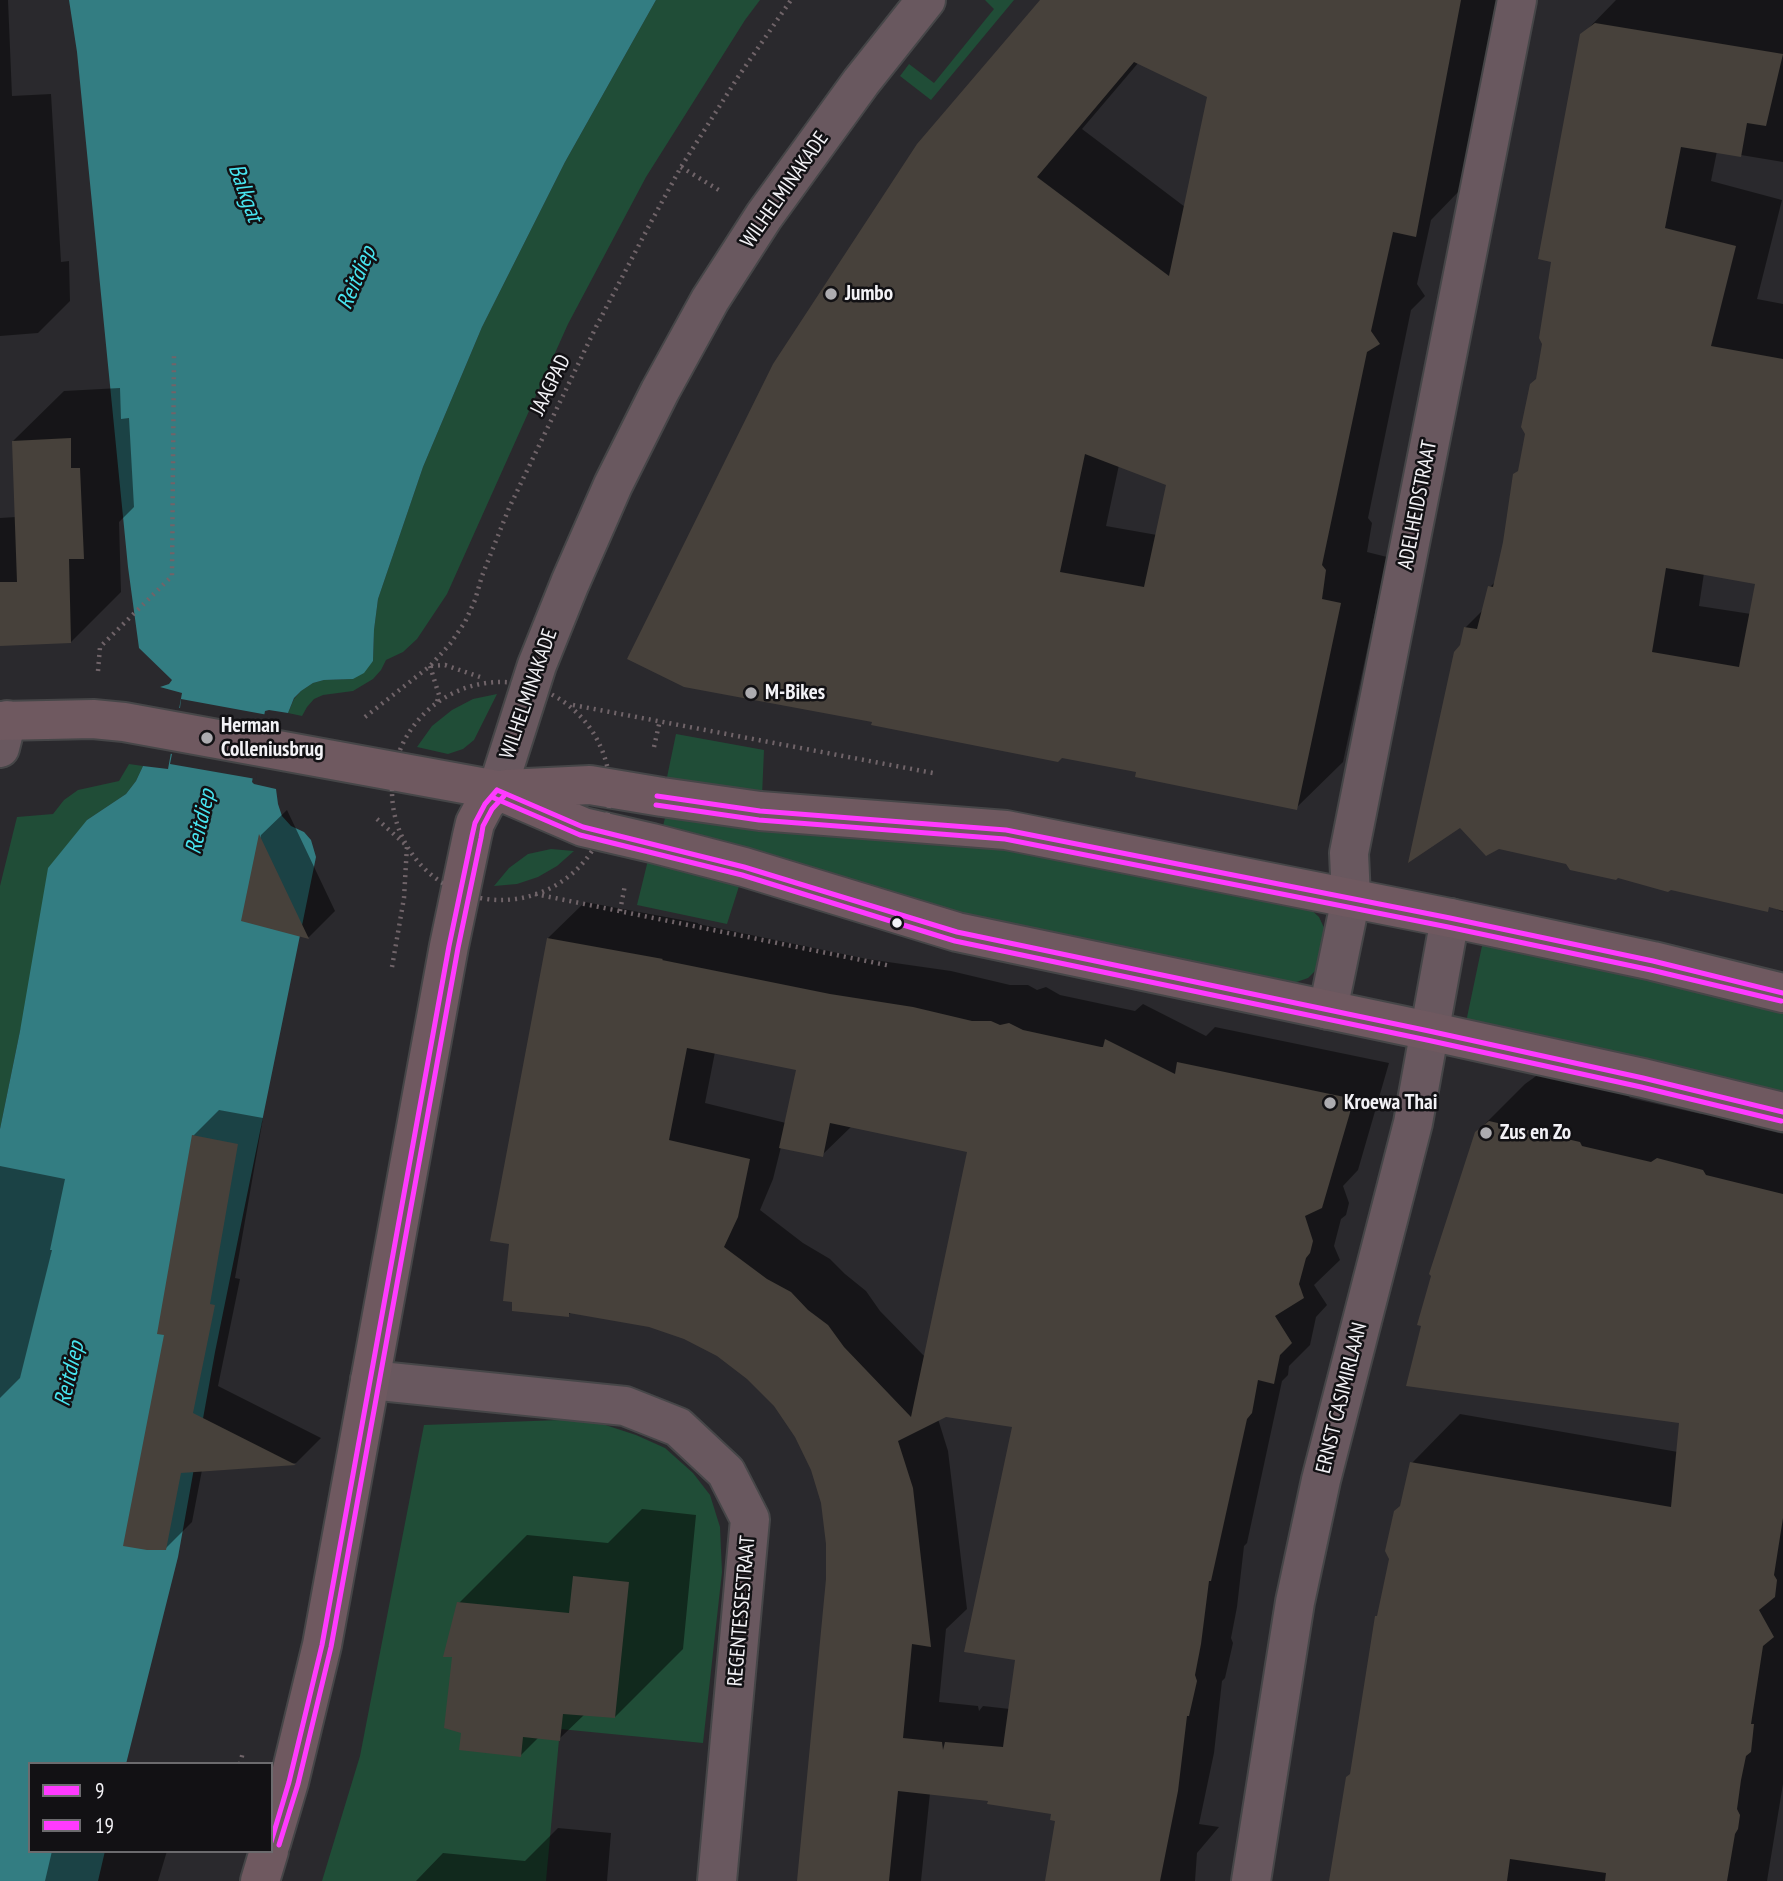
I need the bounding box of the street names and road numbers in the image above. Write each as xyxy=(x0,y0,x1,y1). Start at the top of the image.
street label: WILHELMINAKADE xyxy=(736,127,834,253)
street label: JAAGPAD xyxy=(526,351,576,419)
street label: ADELHEIDSTRAAT xyxy=(1393,438,1443,572)
street label: WILHELMINAKADE xyxy=(495,626,563,762)
street label: ERNST CASIMIRLAAN xyxy=(1311,1320,1373,1476)
street label: REGENTESSESTRAAT xyxy=(723,1535,761,1687)

